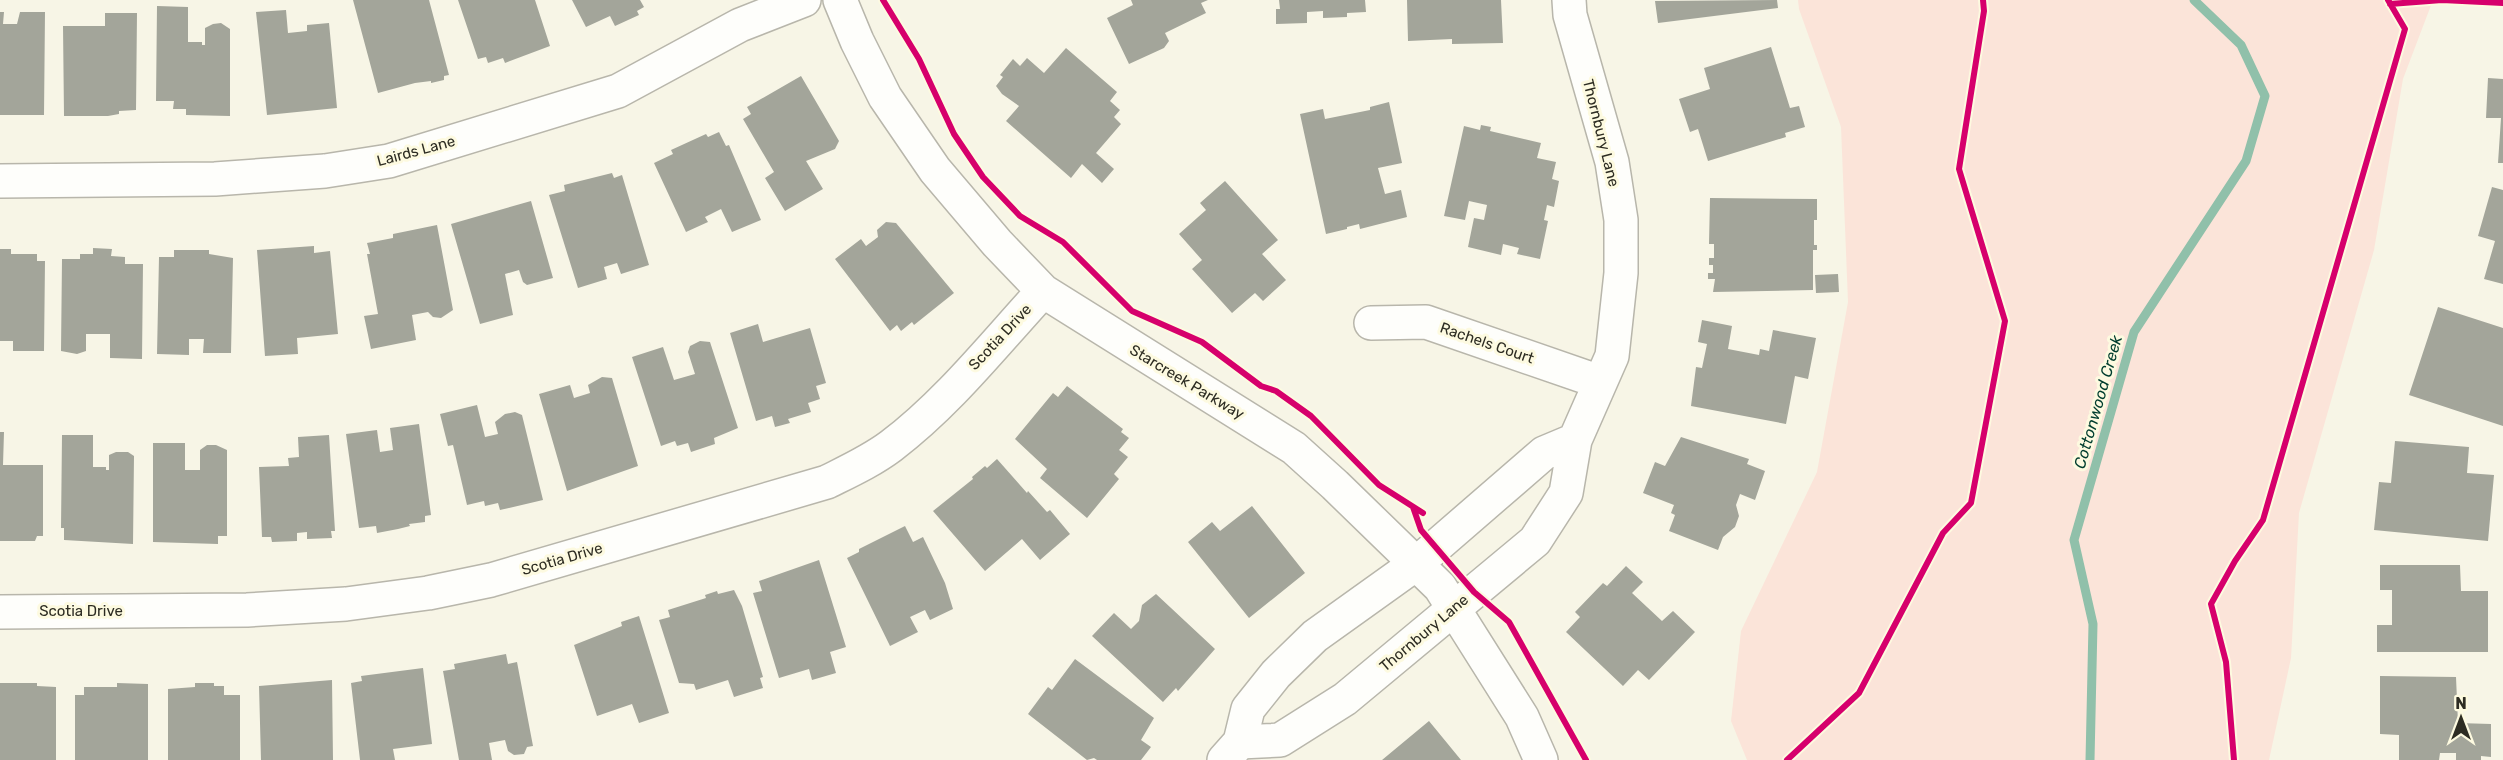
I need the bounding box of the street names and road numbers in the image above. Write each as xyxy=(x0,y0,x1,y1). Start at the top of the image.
street label: Thornbury Lane xyxy=(1579,77,1623,189)
street label: Lairds Lane xyxy=(375,132,457,170)
street label: Scotia Drive xyxy=(965,300,1035,374)
street label: Rachels Court xyxy=(1438,319,1536,368)
street label: Starcreek Parkway xyxy=(1127,341,1247,423)
street label: Scotia Drive xyxy=(519,539,605,579)
street label: Thornbury Lane xyxy=(1376,591,1472,675)
street label: Scotia Drive xyxy=(39,602,123,620)

